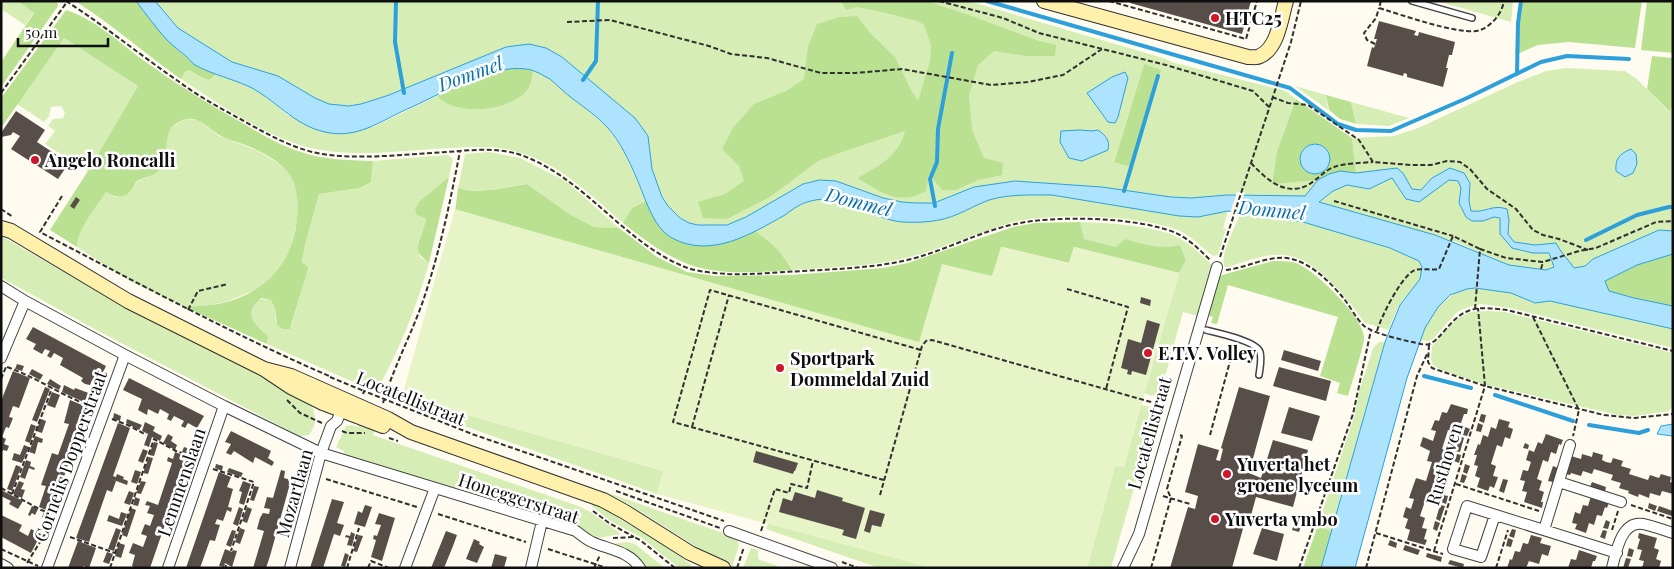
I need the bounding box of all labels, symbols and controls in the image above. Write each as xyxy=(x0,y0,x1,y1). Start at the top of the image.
place label: HTC25 xyxy=(1225,6,1282,30)
marker: HTC25 xyxy=(1209,12,1221,24)
scale bar xyxy=(18,15,108,47)
text: 50 m xyxy=(25,22,58,42)
water label: Dommel xyxy=(433,49,507,97)
place label: Angelo Roncalli xyxy=(44,148,176,172)
marker: Angelo Roncalli xyxy=(29,154,41,166)
water label: Dommel xyxy=(822,180,895,222)
water label: Dommel xyxy=(1236,193,1307,225)
place label: E.T.V. Volley xyxy=(1158,341,1257,365)
place label: Sportpark Dommeldal Zuid xyxy=(790,346,929,391)
marker: E.T.V. Volley xyxy=(1142,347,1154,359)
marker: Sportpark Dommeldal Zuid xyxy=(774,362,786,374)
street label: Locatellistraat xyxy=(353,365,470,431)
street label: Cornelis Dopperstraat xyxy=(28,366,112,545)
street label: Locatellistraat xyxy=(1121,373,1177,492)
street label: Rusthoven xyxy=(1420,419,1468,508)
street label: Lemmenslaan xyxy=(151,424,211,540)
street label: Mozartlaan xyxy=(270,446,318,540)
place label: Yuverta het groene lyceum xyxy=(1236,452,1359,497)
street label: Honeggerstraat xyxy=(456,467,583,529)
marker: Yuverta het groene lyceum xyxy=(1221,468,1233,480)
place label: Yuverta vmbo xyxy=(1224,507,1338,531)
marker: Yuverta vmbo xyxy=(1209,513,1221,525)

